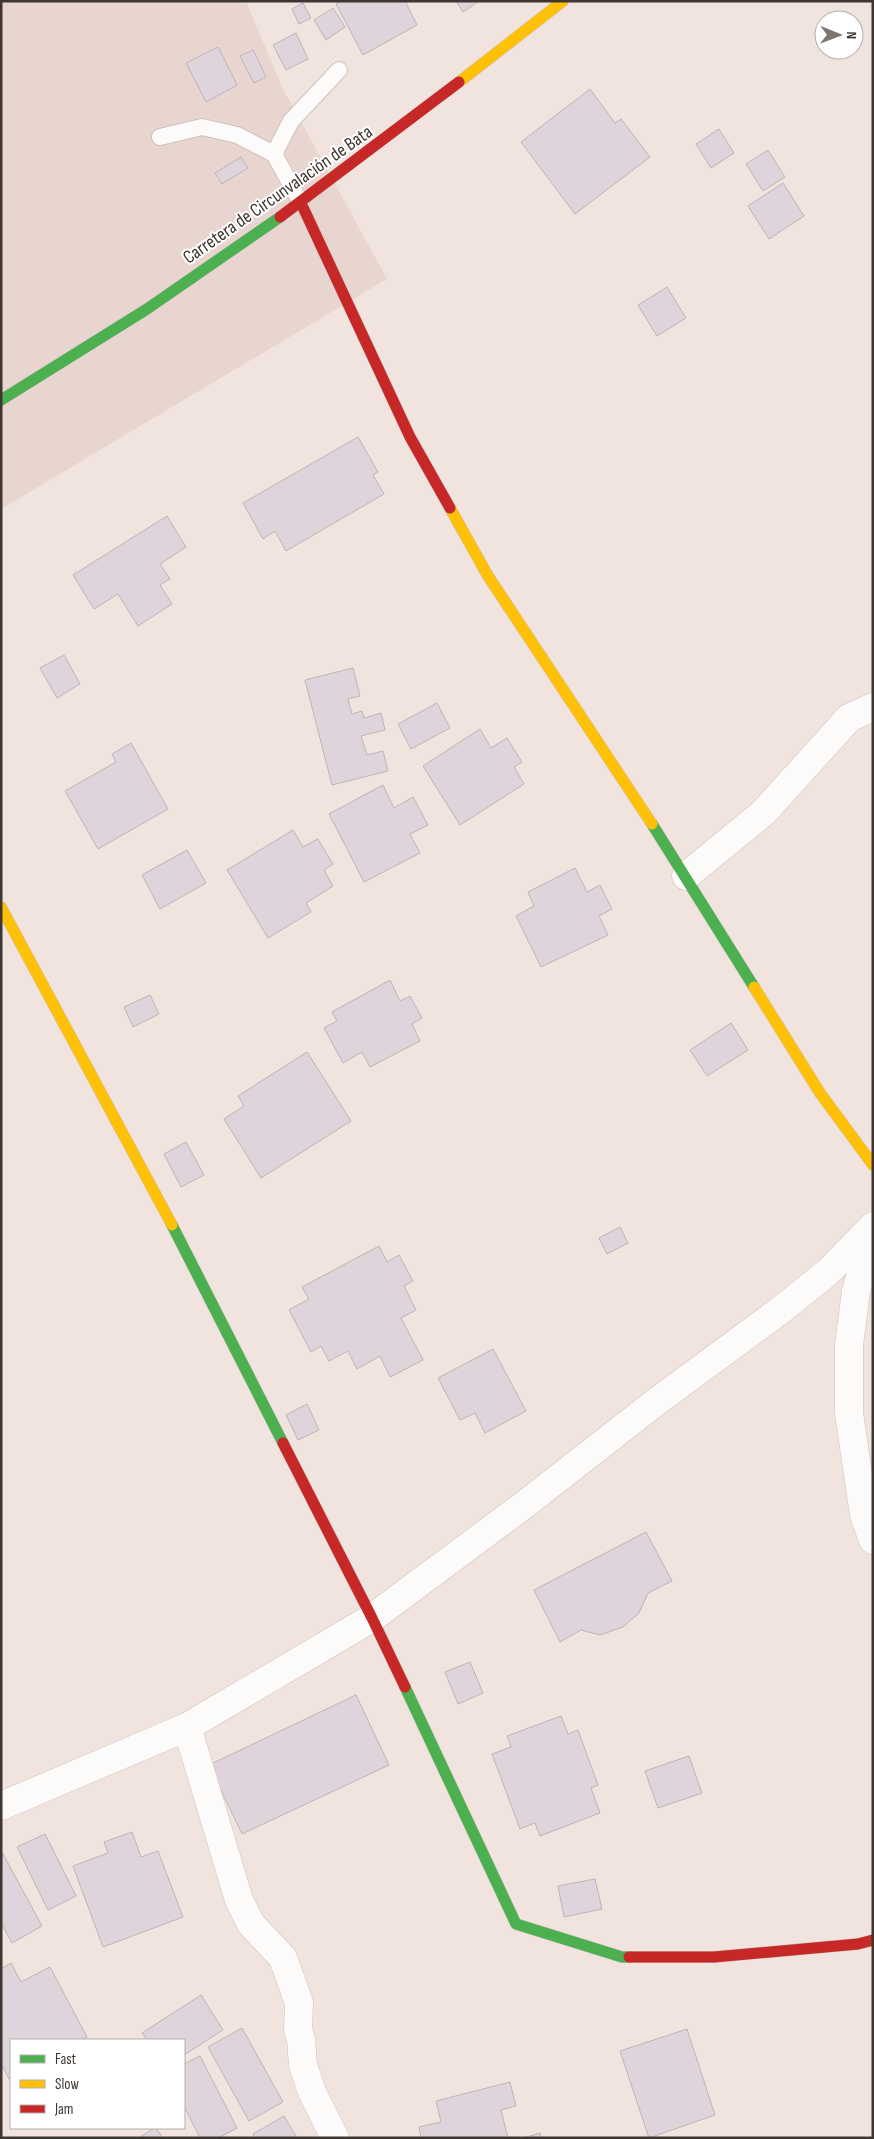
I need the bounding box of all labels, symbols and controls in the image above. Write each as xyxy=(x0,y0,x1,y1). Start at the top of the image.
north arrow xyxy=(814,10,864,60)
text: N xyxy=(843,31,860,39)
street label: Carretera de Circunvalación de Bata xyxy=(179,121,377,269)
legend xyxy=(10,2039,185,2129)
text: Fast xyxy=(55,2050,77,2069)
text: Slow xyxy=(55,2075,79,2094)
text: Jam xyxy=(54,2100,73,2119)

